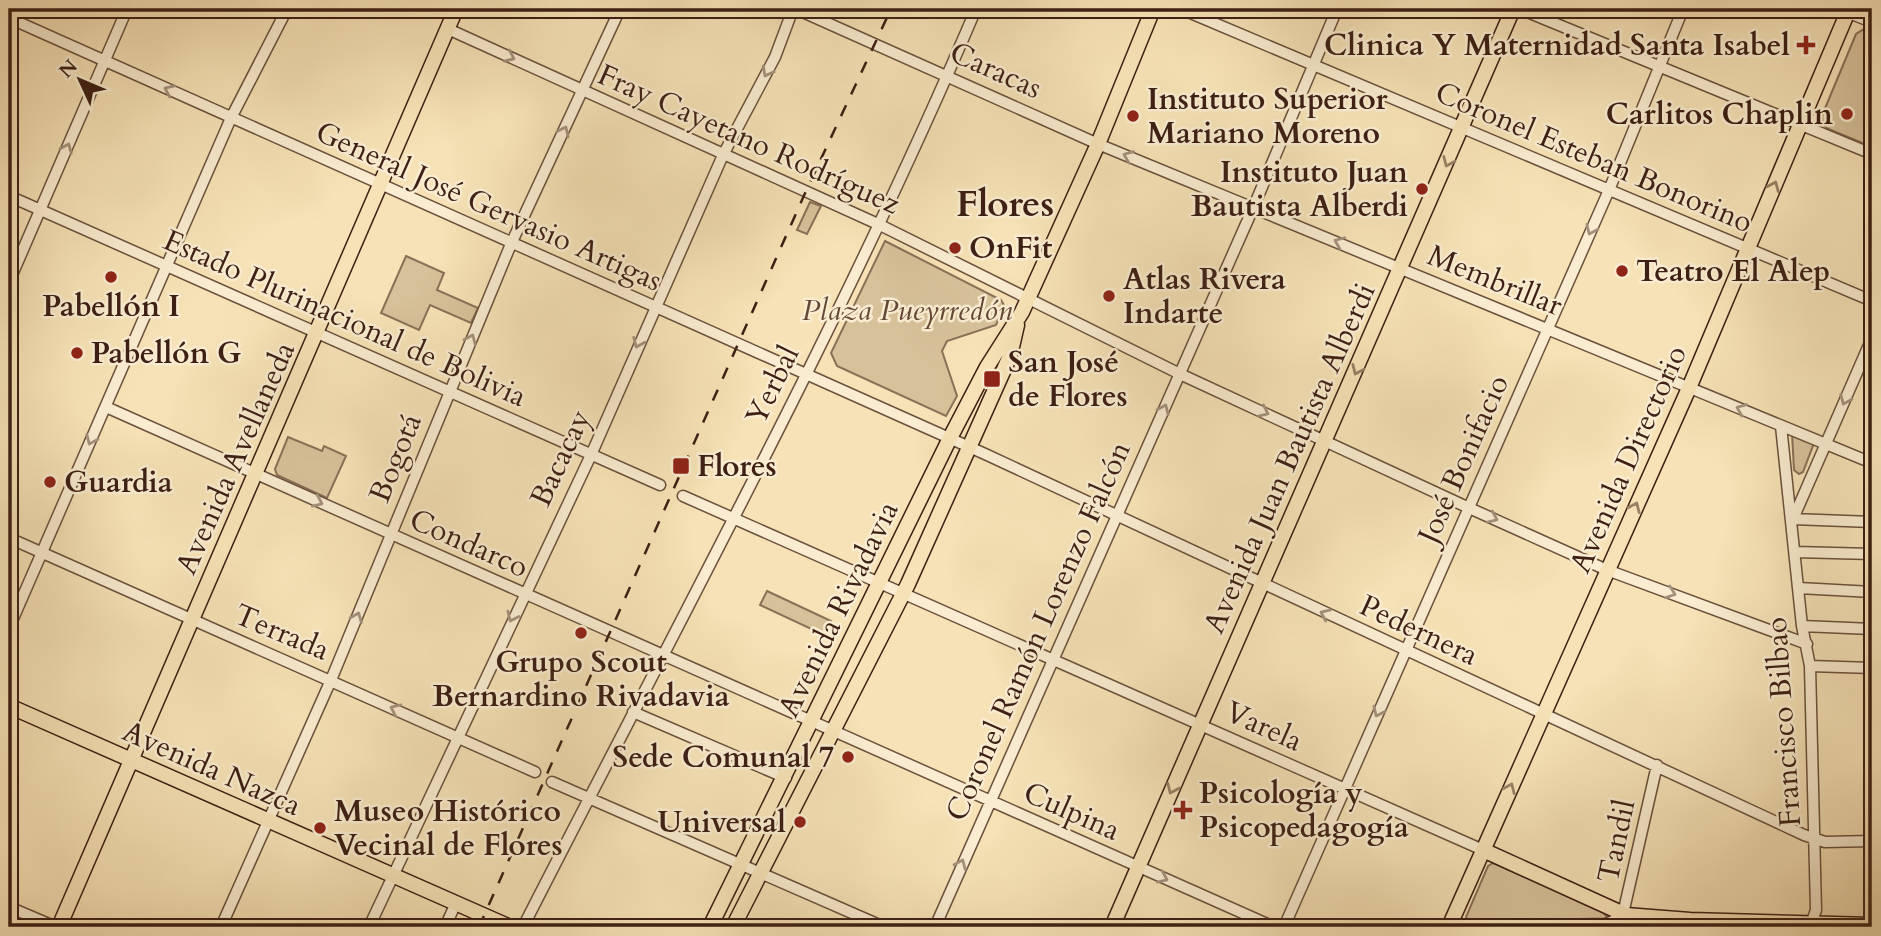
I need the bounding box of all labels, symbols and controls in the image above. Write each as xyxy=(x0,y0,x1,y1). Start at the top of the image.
place label: Clinica Y Maternidad Santa Isabel xyxy=(1324,25,1790,66)
street label: Caracas xyxy=(943,32,1048,109)
marker: Clinica Y Maternidad Santa Isabel xyxy=(1796,35,1816,55)
north arrow xyxy=(46,46,116,116)
one-way arrow xyxy=(503,49,515,63)
text: N xyxy=(53,54,84,84)
street label: Fray Cayetano Rodríguez xyxy=(591,54,907,225)
one-way arrow xyxy=(762,65,775,77)
street label: Coronel Esteban Bonorino xyxy=(1429,72,1759,243)
place label: Instituto Superior Mariano Moreno xyxy=(1147,79,1389,154)
one-way arrow xyxy=(163,84,176,98)
place label: Carlitos Chaplin xyxy=(1606,94,1833,135)
marker: Carlitos Chaplin xyxy=(1839,106,1855,122)
marker: Instituto Superior Mariano Moreno xyxy=(1125,108,1141,124)
street label: General José Gervasio Artigas xyxy=(309,111,668,301)
one-way arrow xyxy=(556,126,570,138)
one-way arrow xyxy=(59,142,73,155)
one-way arrow xyxy=(1123,151,1135,165)
place label: Instituto Juan Bautista Alberdi xyxy=(1191,152,1408,227)
one-way arrow xyxy=(1442,155,1456,167)
district label: Flores xyxy=(956,179,1054,229)
marker: Instituto Juan Bautista Alberdi xyxy=(1414,181,1430,197)
one-way arrow xyxy=(1766,181,1780,193)
street label: Estado Plurinacional de Bolivia xyxy=(157,220,533,417)
one-way arrow xyxy=(1585,223,1599,235)
place label: OnFit xyxy=(969,228,1053,269)
street label: Membrillar xyxy=(1421,235,1568,326)
one-way arrow xyxy=(1334,236,1346,250)
marker: OnFit xyxy=(947,240,963,256)
place label: Teatro El Alep xyxy=(1636,251,1830,292)
place label: Atlas Rivera Indarte xyxy=(1123,259,1286,334)
marker: Teatro El Alep xyxy=(1614,263,1630,279)
marker: Pabellón I xyxy=(103,269,119,285)
street label: Avenida Juan Bautista Alberdi xyxy=(1194,276,1385,640)
place label: Pabellón I xyxy=(42,286,180,327)
marker: Atlas Rivera Indarte xyxy=(1101,288,1117,304)
park label: Plaza Pueyrredón xyxy=(802,290,1013,331)
place label: Pabellón G xyxy=(91,333,241,374)
one-way arrow xyxy=(463,333,477,345)
street label: Avenida Avellaneda xyxy=(166,335,305,581)
one-way arrow xyxy=(632,336,646,349)
street label: Yerbal xyxy=(736,338,809,432)
street label: Avenida Directorio xyxy=(1560,339,1697,579)
place label: San José de Flores xyxy=(1008,342,1128,417)
marker: Pabellón G xyxy=(69,345,85,361)
one-way arrow xyxy=(1351,363,1365,375)
street label: José Bonifacio xyxy=(1406,368,1519,554)
marker: San José de Flores xyxy=(982,369,1002,389)
one-way arrow xyxy=(1839,393,1853,406)
street label: Bacacay xyxy=(520,403,601,513)
one-way arrow xyxy=(1156,404,1170,416)
one-way arrow xyxy=(1257,404,1269,418)
one-way arrow xyxy=(1736,404,1748,418)
street label: Bogotá xyxy=(359,408,432,509)
one-way arrow xyxy=(85,432,99,445)
street label: Coronel Ramón Lorenzo Falcón xyxy=(936,435,1141,827)
place label: Flores xyxy=(697,446,777,487)
marker: Flores xyxy=(671,456,691,476)
place label: Guardia xyxy=(64,462,173,503)
marker: Guardia xyxy=(42,474,58,490)
one-way arrow xyxy=(311,494,323,508)
street label: Avenida Rivadavia xyxy=(768,494,909,724)
street label: Condarco xyxy=(403,499,535,588)
one-way arrow xyxy=(1627,502,1641,515)
one-way arrow xyxy=(1486,510,1498,524)
street label: Pedernera xyxy=(1353,585,1485,676)
one-way arrow xyxy=(1664,585,1676,599)
street label: Terrada xyxy=(228,594,336,671)
one-way arrow xyxy=(1320,608,1333,622)
one-way arrow xyxy=(506,610,520,622)
one-way arrow xyxy=(348,612,362,624)
street label: Francisco Bilbao xyxy=(1756,616,1811,828)
marker: Grupo Scout Bernardino Rivadavia xyxy=(573,625,589,641)
place label: Grupo Scout Bernardino Rivadavia xyxy=(432,642,730,717)
street label: Varela xyxy=(1219,691,1309,762)
one-way arrow xyxy=(390,704,402,718)
one-way arrow xyxy=(1372,705,1386,717)
street label: Avenida Nazca xyxy=(116,711,308,826)
place label: Sede Comunal 7 xyxy=(612,737,834,778)
marker: Sede Comunal 7 xyxy=(840,749,856,765)
street label: Culpina xyxy=(1017,772,1127,851)
place label: Psicología y Psicopedagogía xyxy=(1199,773,1409,848)
one-way arrow xyxy=(1166,781,1180,794)
one-way arrow xyxy=(1502,783,1516,795)
place label: Museo Histórico Vecinal de Flores xyxy=(334,791,563,866)
street label: Tandil xyxy=(1588,795,1645,886)
marker: Psicología y Psicopedagogía xyxy=(1173,800,1193,820)
place label: Universal xyxy=(657,802,786,843)
marker: Universal xyxy=(792,814,808,830)
marker: Museo Histórico Vecinal de Flores xyxy=(312,820,328,836)
one-way arrow xyxy=(953,859,967,872)
one-way arrow xyxy=(1156,870,1168,884)

